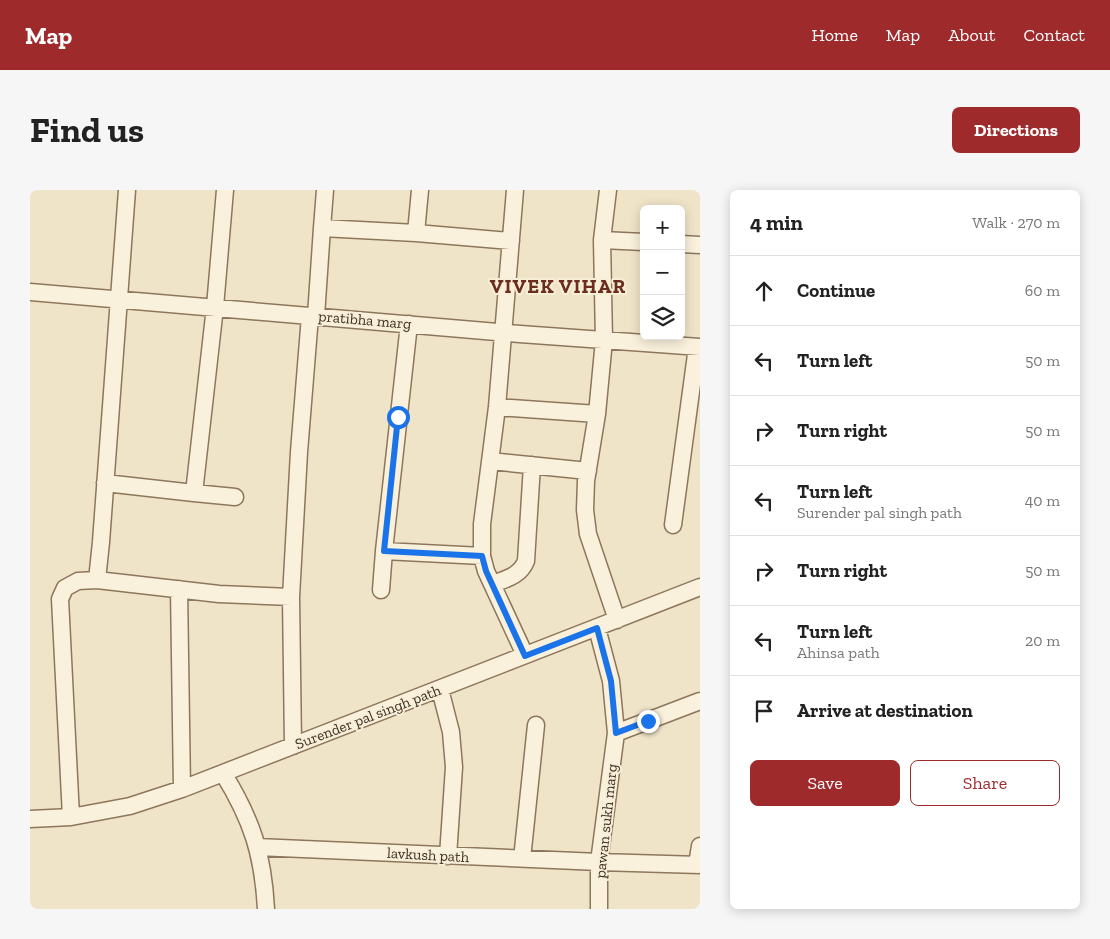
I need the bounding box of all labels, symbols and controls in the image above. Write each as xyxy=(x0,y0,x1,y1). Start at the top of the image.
text: Map xyxy=(25,21,72,50)
text: Home xyxy=(811,24,858,46)
text: Map xyxy=(886,24,920,46)
text: About xyxy=(948,24,995,46)
text: Contact xyxy=(1023,24,1085,46)
button: Directions xyxy=(952,107,1080,153)
text: Find us xyxy=(30,109,144,151)
map controls xyxy=(640,205,685,340)
button: + xyxy=(640,205,685,250)
text: 4 min xyxy=(750,210,803,235)
text: Walk · 270 m xyxy=(972,213,1060,232)
button: − xyxy=(640,250,685,295)
district label: VIVEK VIHAR xyxy=(490,274,626,298)
icon: ahead xyxy=(750,277,778,305)
text: Continue xyxy=(797,279,875,302)
text: 60 m xyxy=(1025,281,1060,300)
button: layers xyxy=(640,295,685,340)
street label: pratibha marg xyxy=(318,307,412,333)
icon: left xyxy=(750,347,778,375)
text: Turn left xyxy=(797,349,872,372)
text: 50 m xyxy=(1025,351,1060,370)
route start xyxy=(387,406,410,429)
icon: right xyxy=(750,417,778,445)
text: Turn right xyxy=(797,419,887,442)
text: 50 m xyxy=(1025,421,1060,440)
text: Turn left xyxy=(797,480,872,503)
icon: left xyxy=(750,487,778,515)
text: 40 m xyxy=(1025,491,1060,510)
text: Surender pal singh path xyxy=(797,503,962,522)
icon: right xyxy=(750,557,778,585)
text: Turn right xyxy=(797,559,887,582)
text: 50 m xyxy=(1025,561,1060,580)
text: Turn left xyxy=(797,620,872,643)
icon: left xyxy=(750,627,778,655)
text: 20 m xyxy=(1025,631,1060,650)
text: Ahinsa path xyxy=(797,643,880,662)
street label: Surender pal singh path xyxy=(293,681,444,753)
icon: arrive xyxy=(750,697,778,725)
text: Arrive at destination xyxy=(797,699,973,722)
route end xyxy=(637,710,660,733)
button: Save xyxy=(750,760,900,806)
button: Share xyxy=(910,760,1060,806)
street label: pawan sukh marg xyxy=(591,763,621,879)
street label: lavkush path xyxy=(386,844,470,866)

